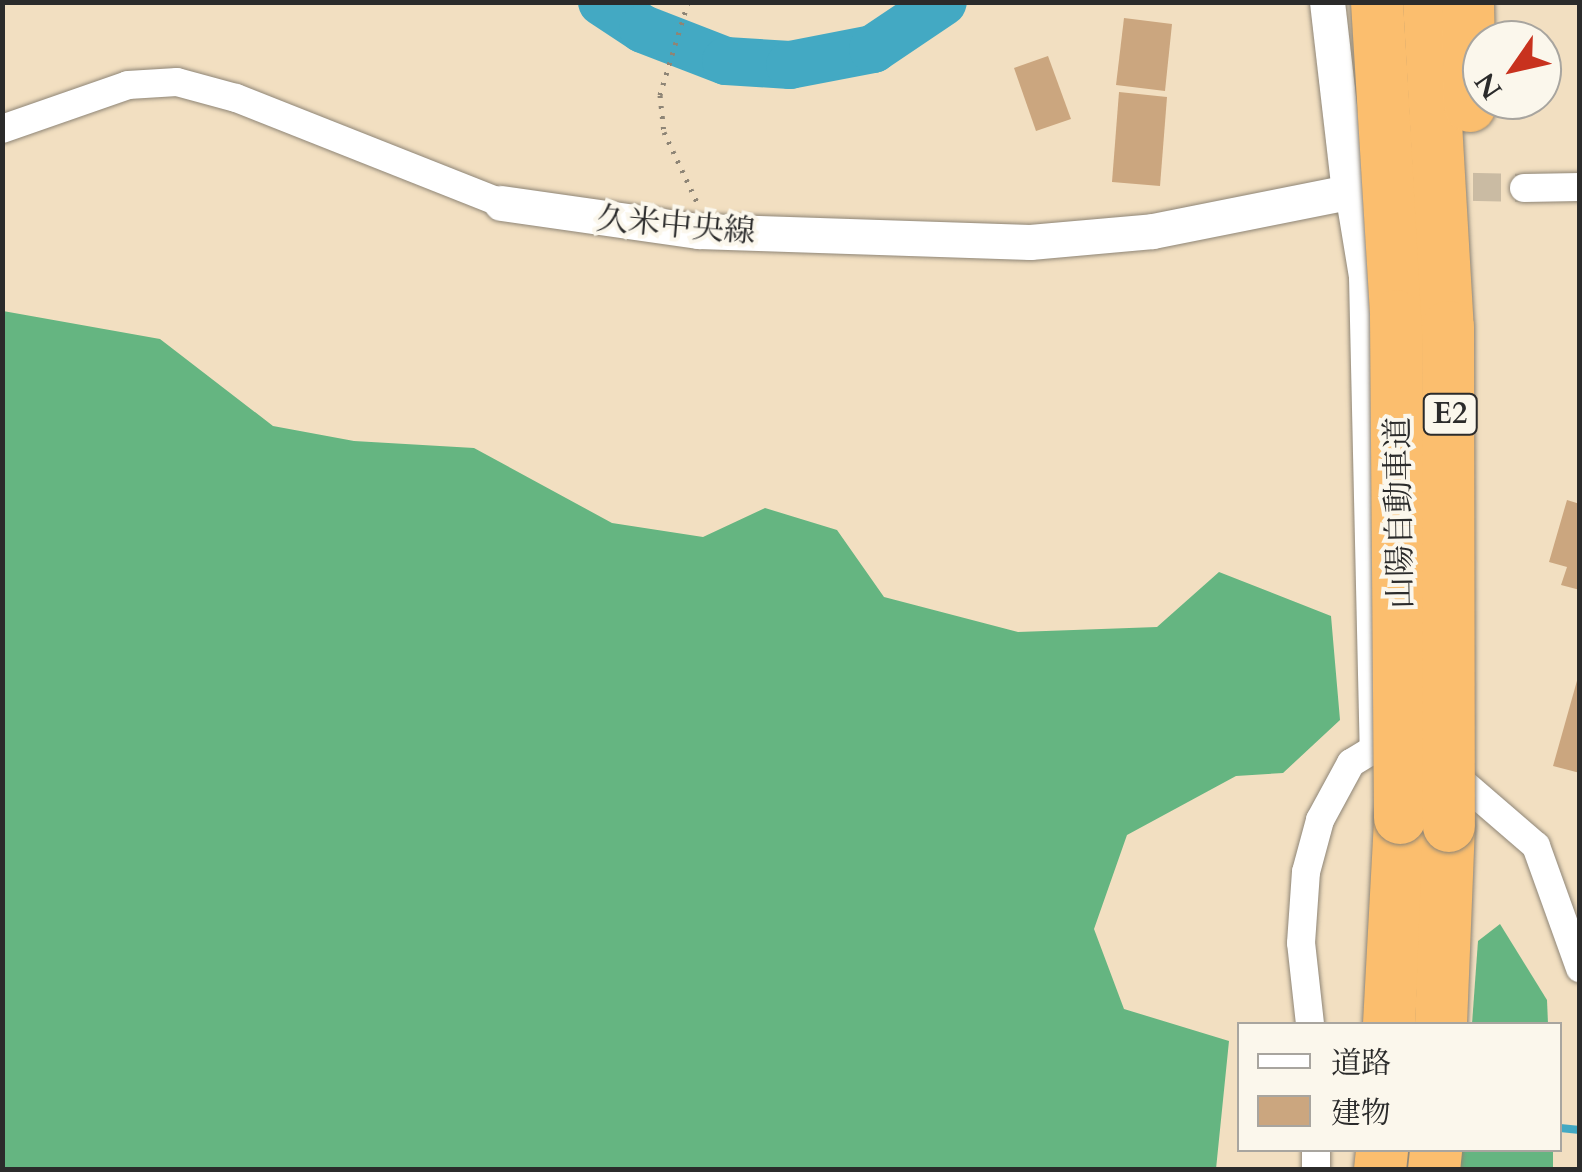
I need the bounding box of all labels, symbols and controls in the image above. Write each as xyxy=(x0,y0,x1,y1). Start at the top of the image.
north arrow xyxy=(1462,20,1562,120)
text: N xyxy=(1466,65,1511,106)
street label: 久米中央線 xyxy=(595,200,757,252)
road number: E2 xyxy=(1422,389,1478,439)
street label: 山陽自動車道 xyxy=(1379,417,1421,609)
legend xyxy=(1237,1022,1562,1152)
text: 道路 xyxy=(1331,1043,1391,1084)
text: 建物 xyxy=(1331,1093,1391,1134)

